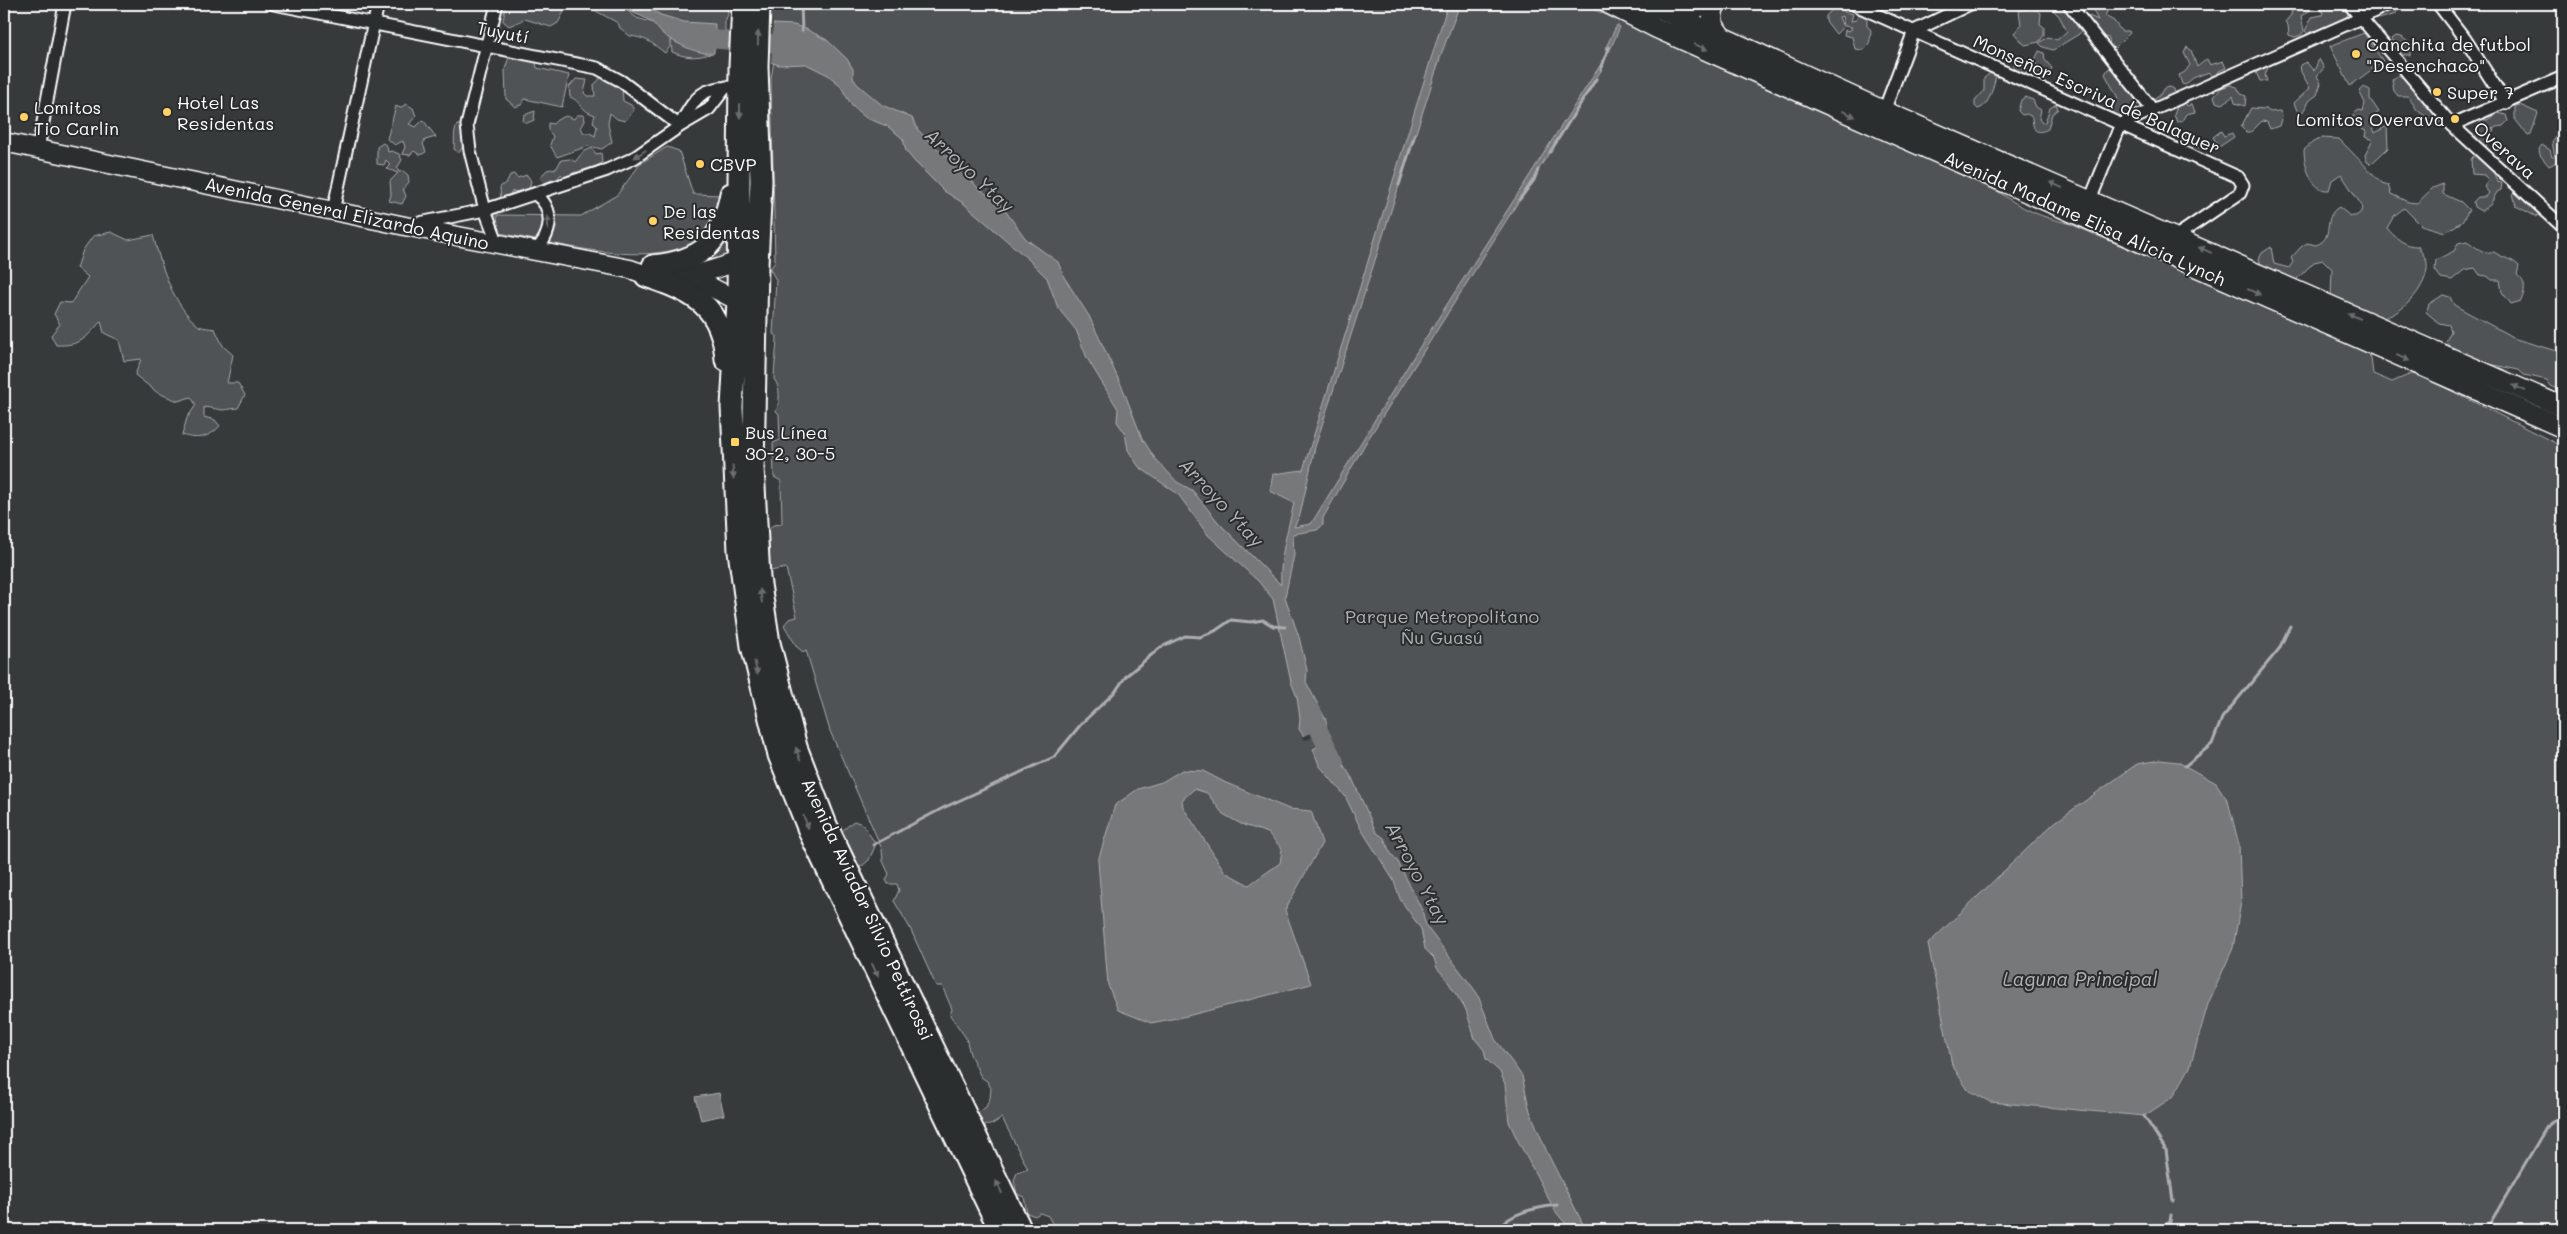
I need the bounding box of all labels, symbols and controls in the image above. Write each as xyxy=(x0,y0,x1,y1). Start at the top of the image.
street label: Tuyutí xyxy=(475,15,531,49)
one-way arrow xyxy=(754,29,762,45)
street label: Monseñor Escriva de Balaguer xyxy=(1970,29,2224,159)
place label: Canchita de futbol "Desenchaco" xyxy=(2366,32,2531,77)
one-way arrow xyxy=(1694,44,1708,52)
marker: Canchita de futbol "Desenchaco" xyxy=(2350,48,2362,60)
place label: Super 7 xyxy=(2447,80,2514,104)
marker: Super 7 xyxy=(2431,86,2443,98)
place label: Hotel Las Residentas xyxy=(177,90,274,135)
place label: Lomitos Tio Carlin xyxy=(34,95,119,140)
one-way arrow xyxy=(736,104,744,120)
marker: Hotel Las Residentas xyxy=(161,106,173,118)
place label: Lomitos Overava xyxy=(2296,107,2445,131)
marker: Lomitos Tio Carlin xyxy=(18,111,30,123)
one-way arrow xyxy=(1842,111,1856,119)
marker: Lomitos Overava xyxy=(2449,113,2461,125)
street label: Overava xyxy=(2469,116,2541,184)
water label: Arroyo Ytay xyxy=(920,122,1020,218)
street label: Avenida Madame Elisa Alicia Lynch xyxy=(1940,145,2230,291)
one-way arrow xyxy=(633,149,646,158)
place label: CBVP xyxy=(710,152,757,176)
marker: CBVP xyxy=(694,158,706,170)
street label: Avenida General Elizardo Aquino xyxy=(203,171,492,255)
one-way arrow xyxy=(2049,181,2063,189)
place label: De las Residentas xyxy=(663,199,760,244)
one-way arrow xyxy=(544,214,552,230)
marker: De las Residentas xyxy=(647,215,659,227)
one-way arrow xyxy=(2198,246,2212,254)
one-way arrow xyxy=(2247,289,2261,297)
one-way arrow xyxy=(2347,311,2361,319)
one-way arrow xyxy=(2396,354,2410,362)
one-way arrow xyxy=(2512,383,2526,391)
place label: Bus Línea 30-2, 30-5 xyxy=(745,420,835,465)
marker: Bus Línea 30-2, 30-5 xyxy=(729,436,741,448)
water label: Arroyo Ytay xyxy=(1174,452,1270,552)
one-way arrow xyxy=(730,464,738,480)
one-way arrow xyxy=(757,587,765,603)
park label: Parque Metropolitano Ñu Guasú xyxy=(1345,604,1539,649)
one-way arrow xyxy=(753,660,761,676)
one-way arrow xyxy=(794,746,802,761)
street label: Avenida Aviador Silvio Pettirossi xyxy=(797,774,939,1044)
one-way arrow xyxy=(803,815,810,830)
water label: Arroyo Ytay xyxy=(1380,817,1456,929)
one-way arrow xyxy=(871,963,879,977)
water label: Laguna Principal xyxy=(2003,966,2157,991)
one-way arrow xyxy=(995,1179,1004,1194)

